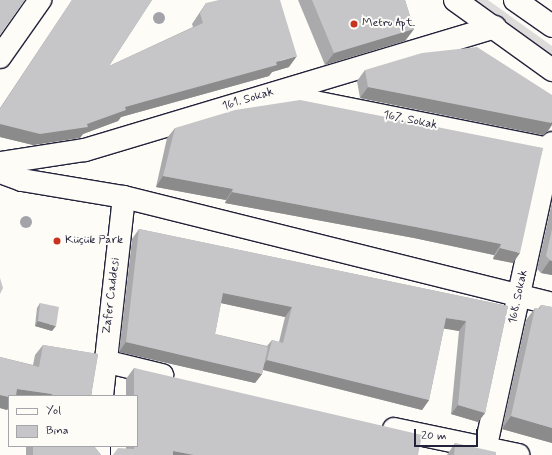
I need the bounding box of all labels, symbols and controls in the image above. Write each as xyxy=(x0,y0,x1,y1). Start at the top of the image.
place label: Metro Apt. xyxy=(362,17,415,31)
marker: Metro Apt. xyxy=(349,19,359,29)
street label: 161. Sokak xyxy=(221,85,275,115)
street label: 167. Sokak xyxy=(382,109,438,133)
place label: Küçük Park xyxy=(65,234,122,248)
marker: Küçük Park xyxy=(52,236,62,246)
street label: Zafer Caddesi xyxy=(100,258,124,334)
street label: 168. Sokak xyxy=(506,269,532,325)
legend xyxy=(8,395,138,447)
text: Yol xyxy=(46,403,61,419)
scale bar xyxy=(416,421,480,447)
text: Bina xyxy=(46,423,69,439)
text: 20 m xyxy=(421,428,447,444)

